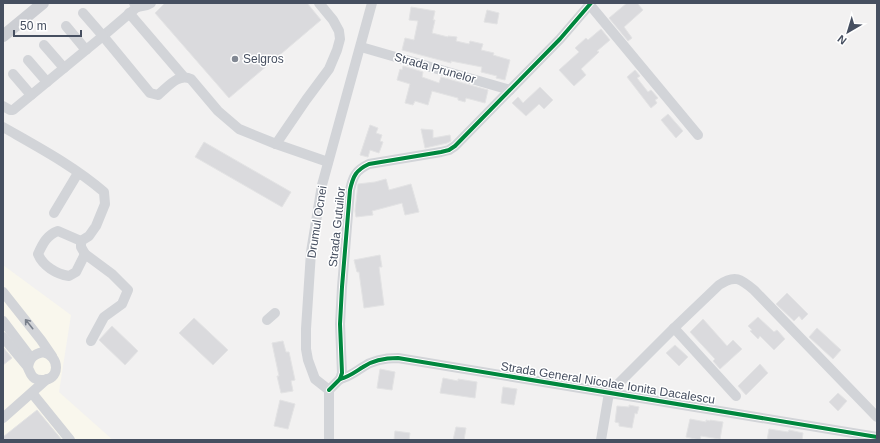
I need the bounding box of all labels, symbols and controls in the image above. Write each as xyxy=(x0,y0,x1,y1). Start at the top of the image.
scale bar xyxy=(14,12,81,38)
north arrow xyxy=(828,12,868,52)
text: 50 m xyxy=(20,19,47,33)
text: N xyxy=(835,33,849,47)
street label: Strada Prunelor xyxy=(393,50,477,86)
place label: Selgros xyxy=(243,52,284,66)
marker: Selgros xyxy=(230,54,240,64)
street label: Drumul Ocnei xyxy=(304,185,330,259)
street label: Strada Gutuilor xyxy=(326,186,348,268)
one-way arrow xyxy=(24,319,33,330)
street label: Strada General Nicolae Ionita Dacalescu xyxy=(500,359,716,407)

